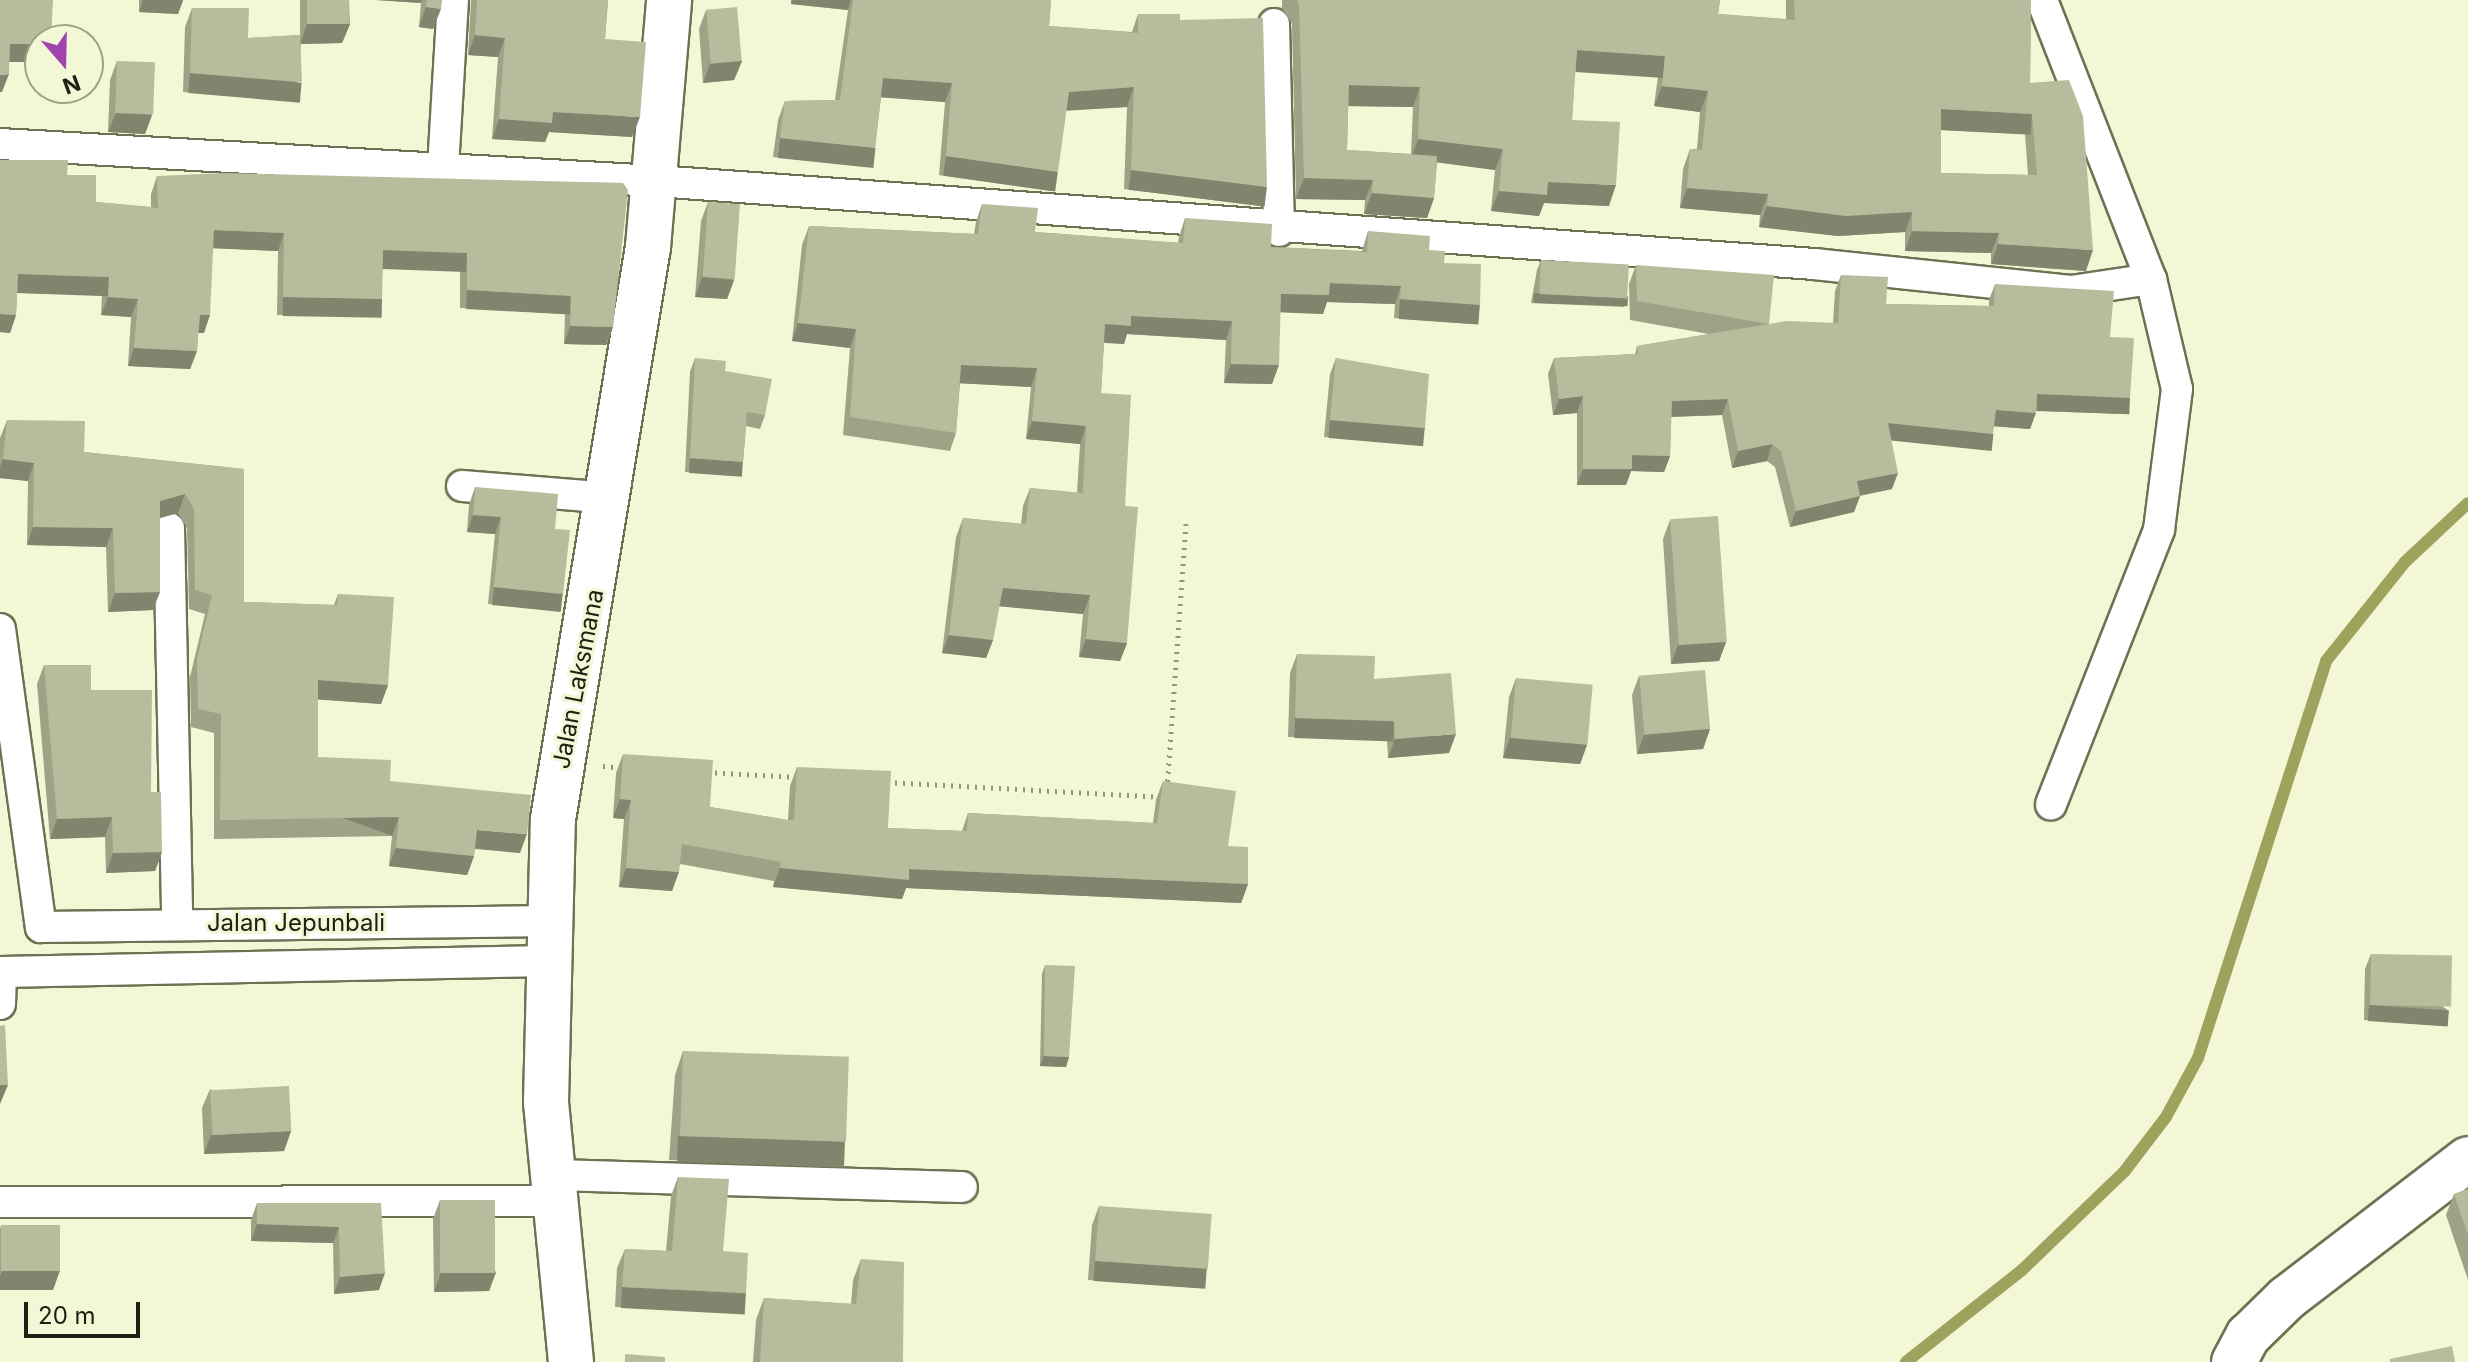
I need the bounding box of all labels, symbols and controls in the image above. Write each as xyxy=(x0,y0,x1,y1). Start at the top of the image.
north arrow xyxy=(24,24,104,104)
text: N xyxy=(59,70,84,100)
street label: Jalan Laksmana xyxy=(546,587,610,771)
street label: Jalan Jepunbali xyxy=(207,909,385,937)
scale bar xyxy=(28,1286,144,1336)
text: 20 m xyxy=(38,1301,96,1330)

